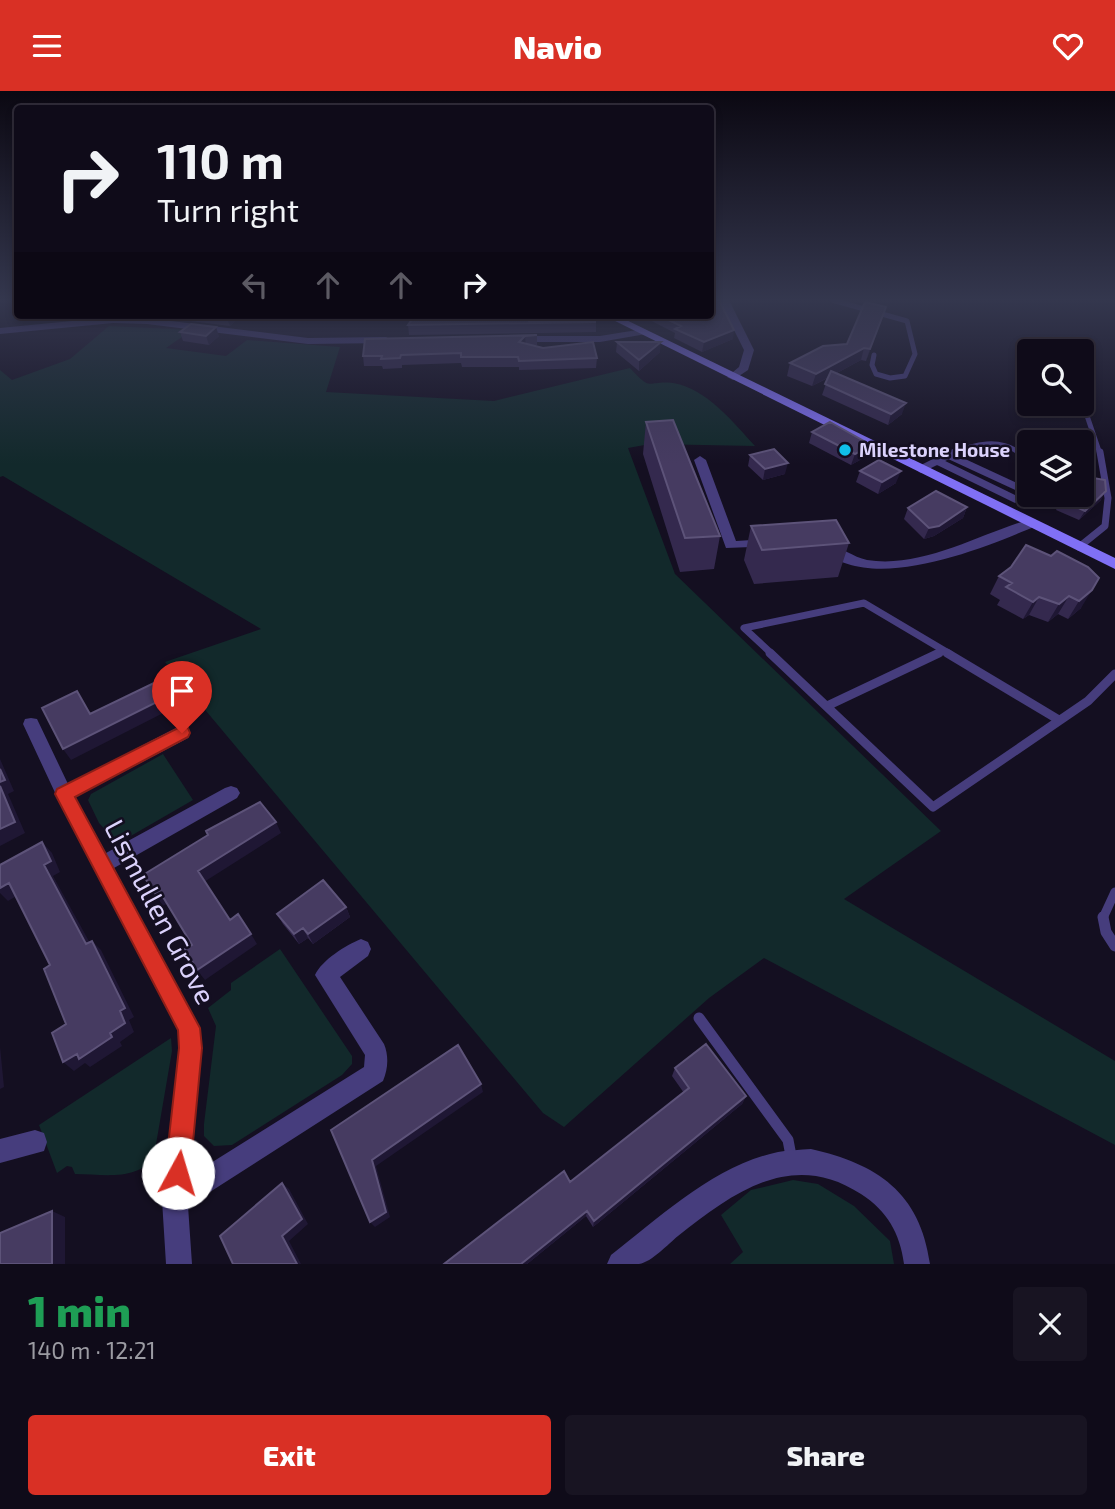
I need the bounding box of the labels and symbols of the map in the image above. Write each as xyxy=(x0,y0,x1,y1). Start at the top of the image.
place label: Milestone House xyxy=(859,438,1011,461)
marker: Milestone House xyxy=(837,442,853,458)
pin xyxy=(152,661,212,733)
street label: Lismullen Grove xyxy=(98,813,224,1010)
position arrow xyxy=(141,1136,215,1210)

